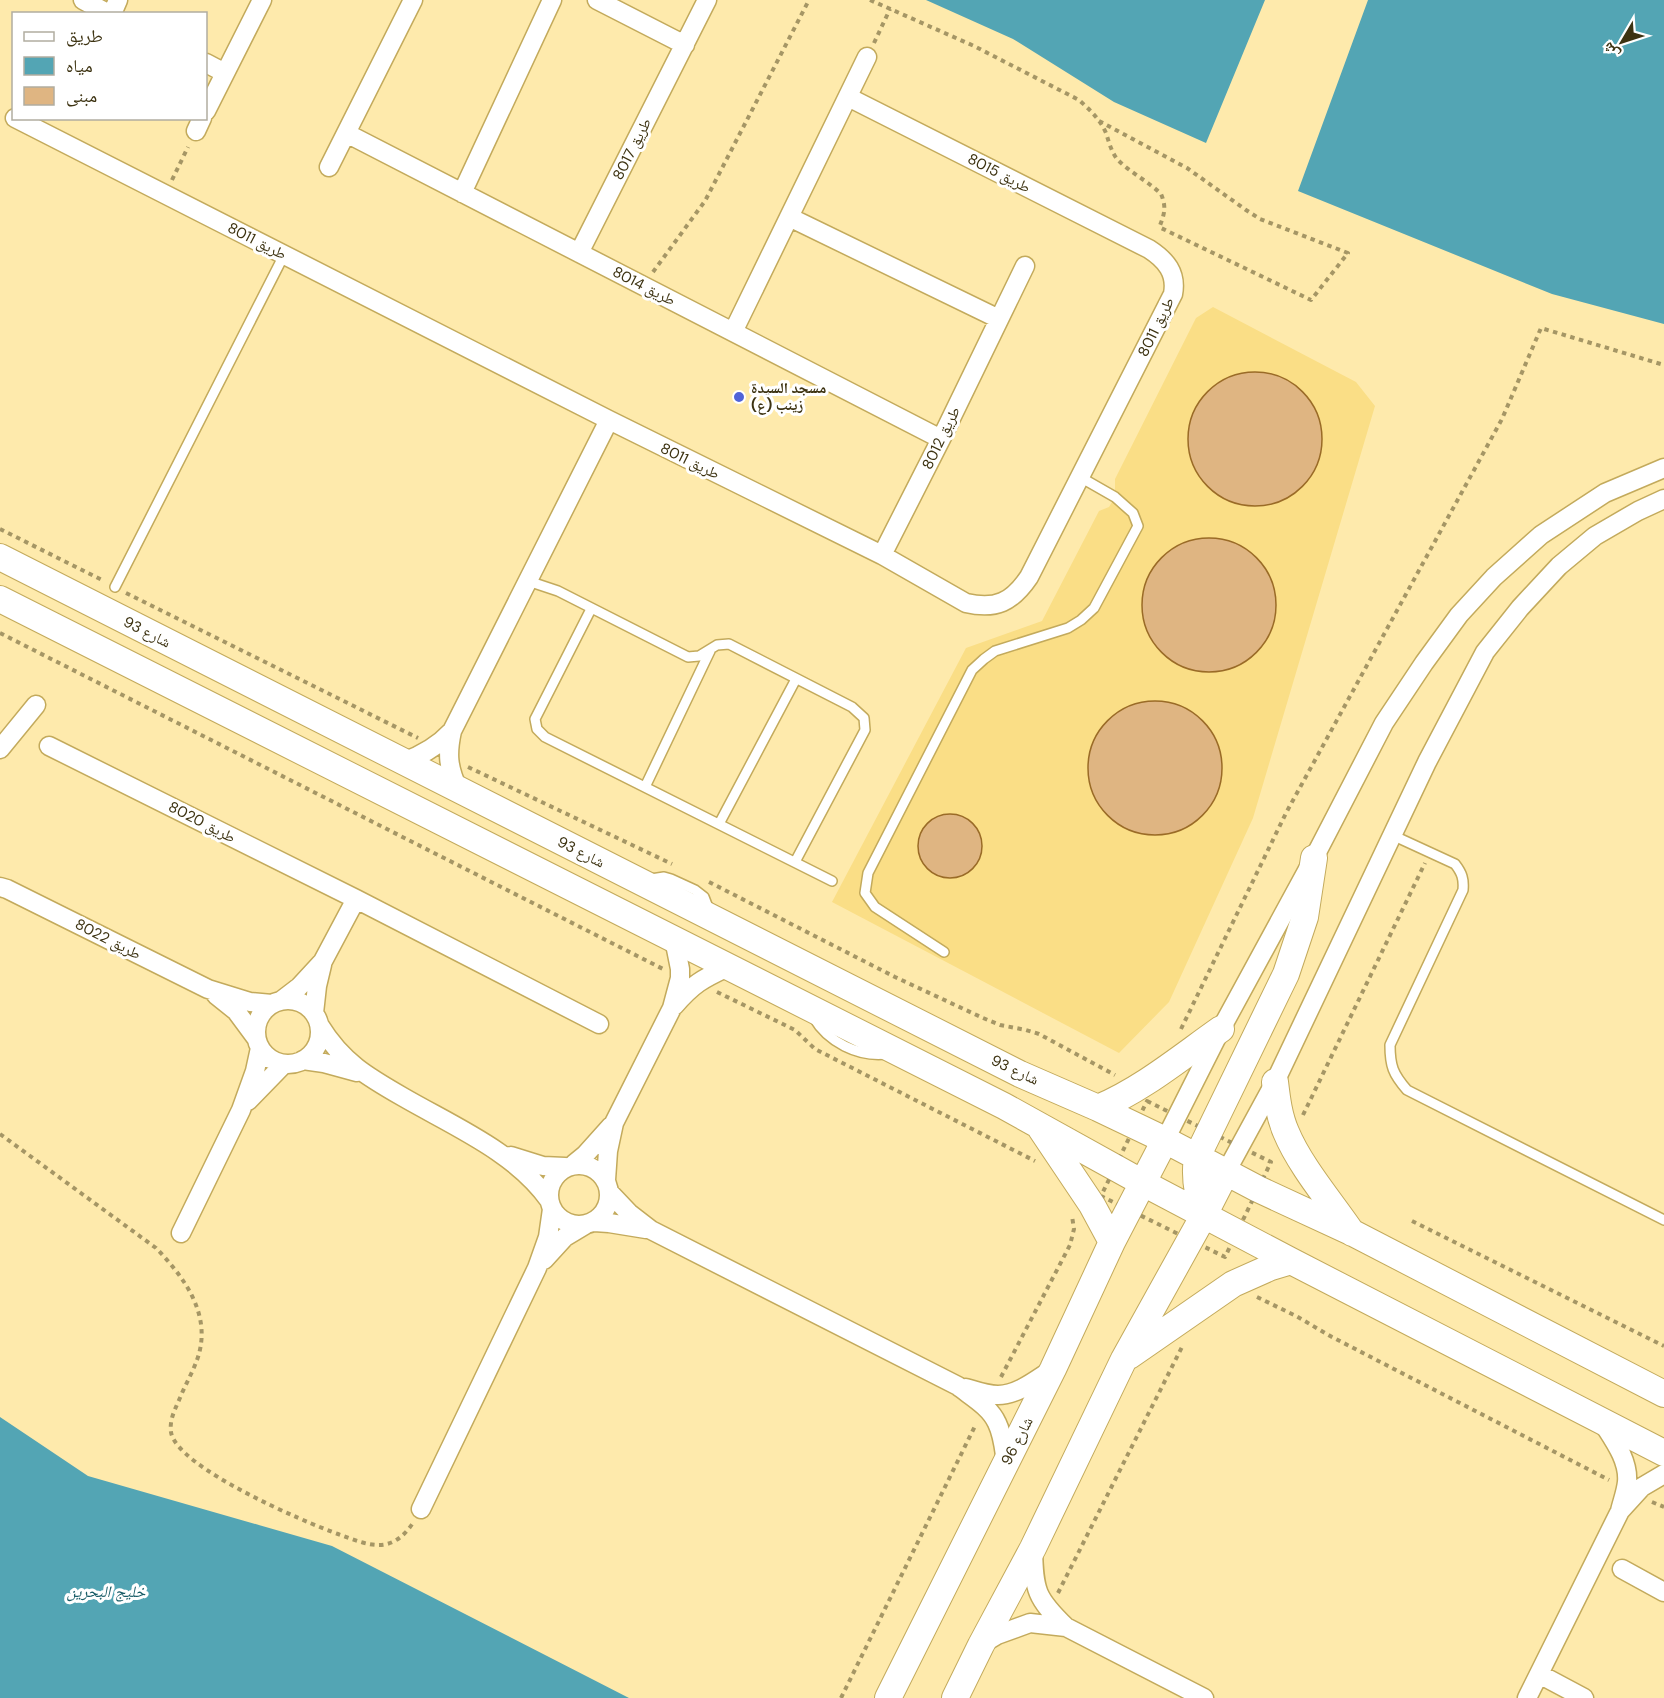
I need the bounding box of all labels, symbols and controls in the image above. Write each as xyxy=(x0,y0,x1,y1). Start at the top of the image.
legend xyxy=(12,12,207,120)
north arrow xyxy=(1592,12,1652,72)
text: طريق xyxy=(66,24,103,48)
text: ش xyxy=(1597,38,1624,64)
text: مياه xyxy=(66,54,93,78)
text: مبنى xyxy=(66,84,97,108)
street label: طريق 8017 xyxy=(608,115,656,183)
street label: طريق 8015 xyxy=(964,149,1034,197)
street label: طريق 8011 xyxy=(224,218,290,264)
street label: طريق 8014 xyxy=(609,262,679,310)
street label: طريق 8011 xyxy=(1133,294,1179,360)
place label: مسجد السيدة زينب (ع) xyxy=(751,378,826,415)
marker: مسجد السيدة زينب (ع) xyxy=(732,390,746,404)
street label: طريق 8012 xyxy=(917,403,965,473)
street label: طريق 8011 xyxy=(657,438,723,484)
street label: شارع 93 xyxy=(120,612,174,652)
street label: طريق 8020 xyxy=(165,797,239,847)
street label: شارع 93 xyxy=(554,832,608,872)
street label: طريق 8022 xyxy=(72,914,144,964)
street label: شارع 93 xyxy=(988,1050,1042,1090)
street label: شارع 96 xyxy=(996,1413,1038,1468)
water label: خليج البحرين xyxy=(67,1581,146,1602)

